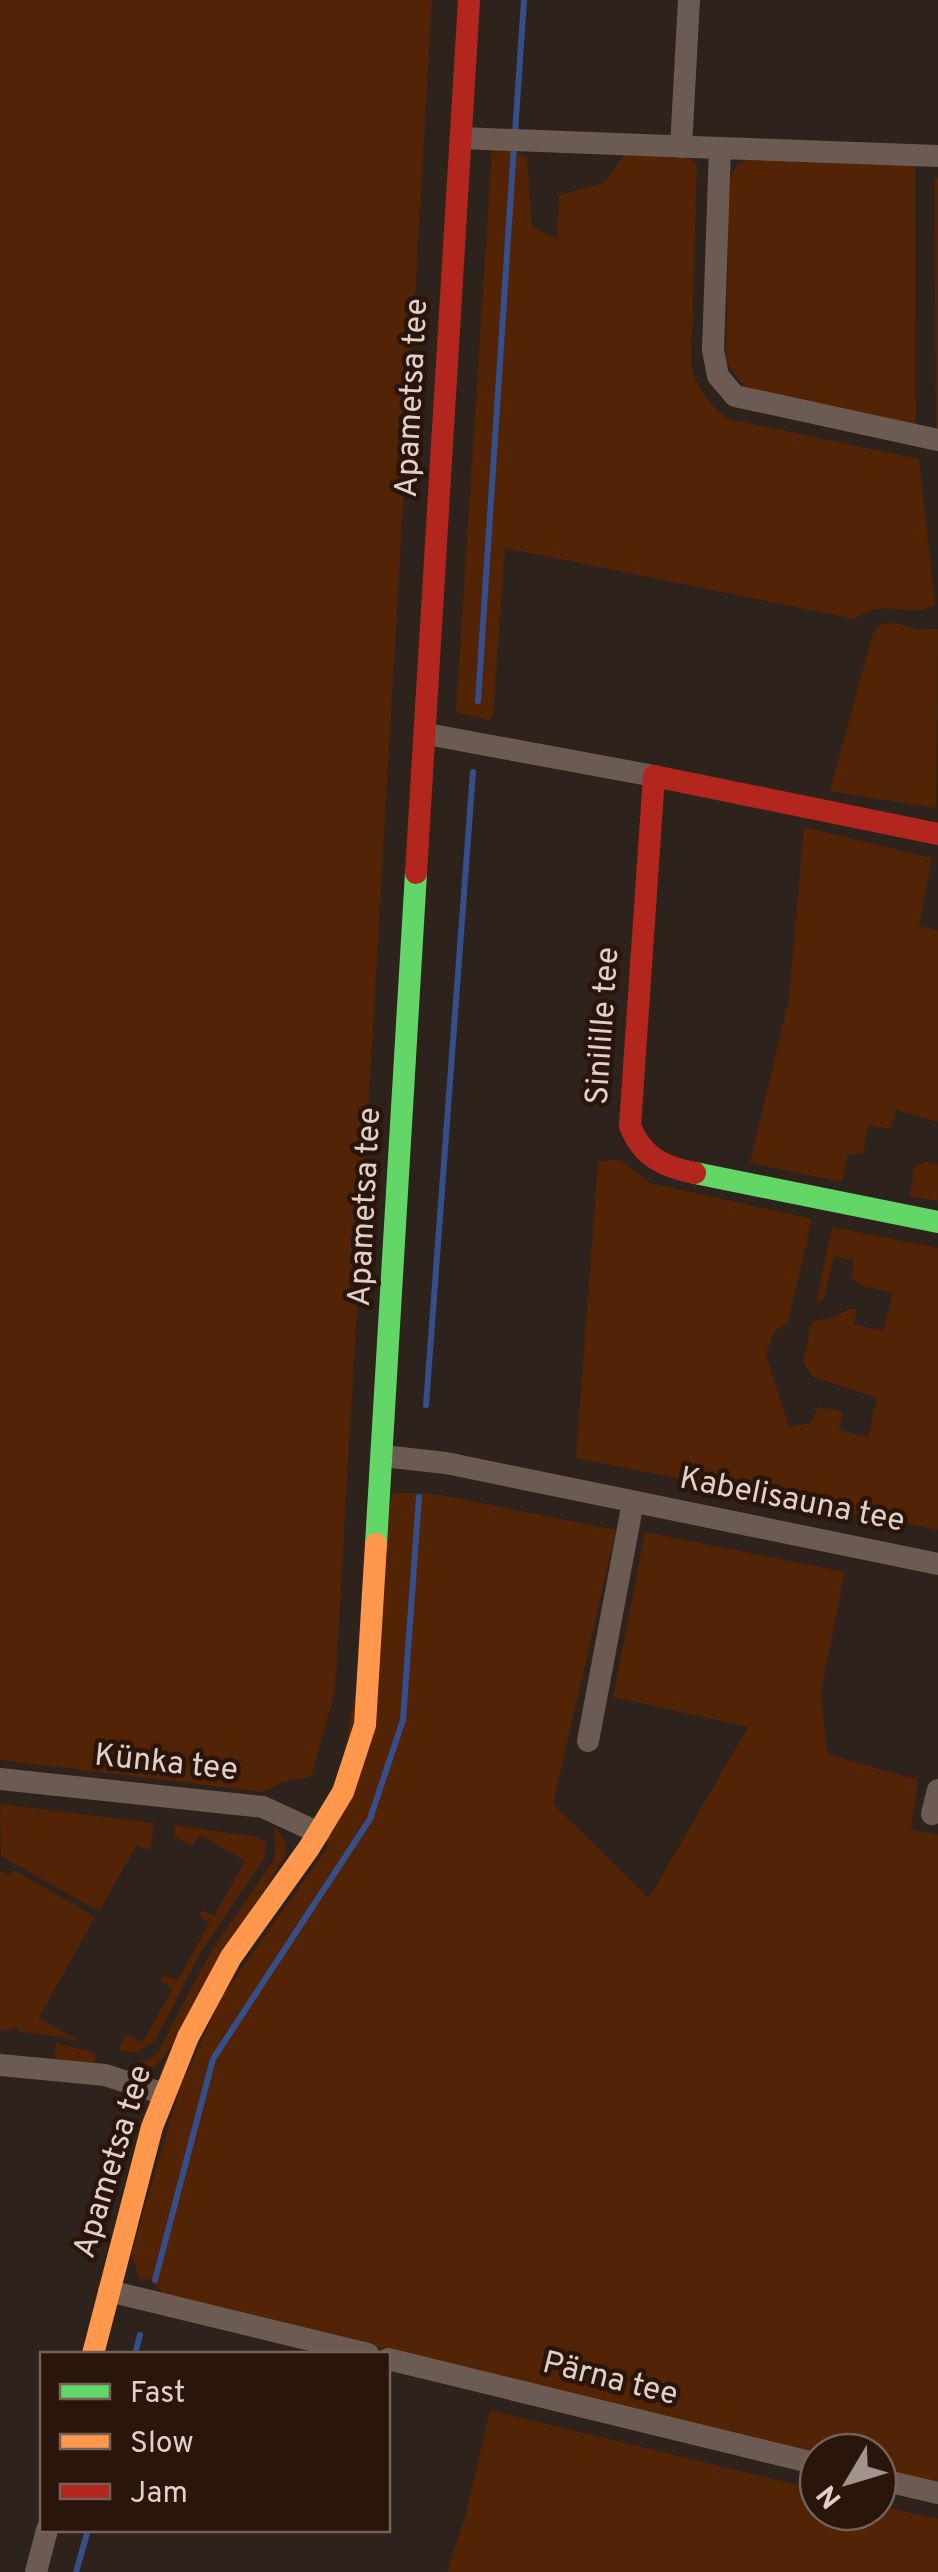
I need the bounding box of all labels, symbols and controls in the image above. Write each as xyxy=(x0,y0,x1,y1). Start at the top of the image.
street label: Apametsa tee xyxy=(388,297,438,499)
street label: Sinilille tee xyxy=(579,946,629,1106)
street label: Apametsa tee xyxy=(341,1106,391,1308)
street label: Kabelisauna tee xyxy=(676,1460,908,1542)
street label: Künka tee xyxy=(92,1737,240,1791)
street label: Apametsa tee xyxy=(66,2061,162,2263)
street label: Pärna tee xyxy=(538,2344,682,2416)
legend xyxy=(40,2352,390,2532)
text: Fast xyxy=(130,2376,185,2413)
text: Slow xyxy=(130,2426,194,2463)
north arrow xyxy=(798,2432,898,2532)
text: Jam xyxy=(130,2476,188,2513)
text: N xyxy=(810,2477,851,2515)

